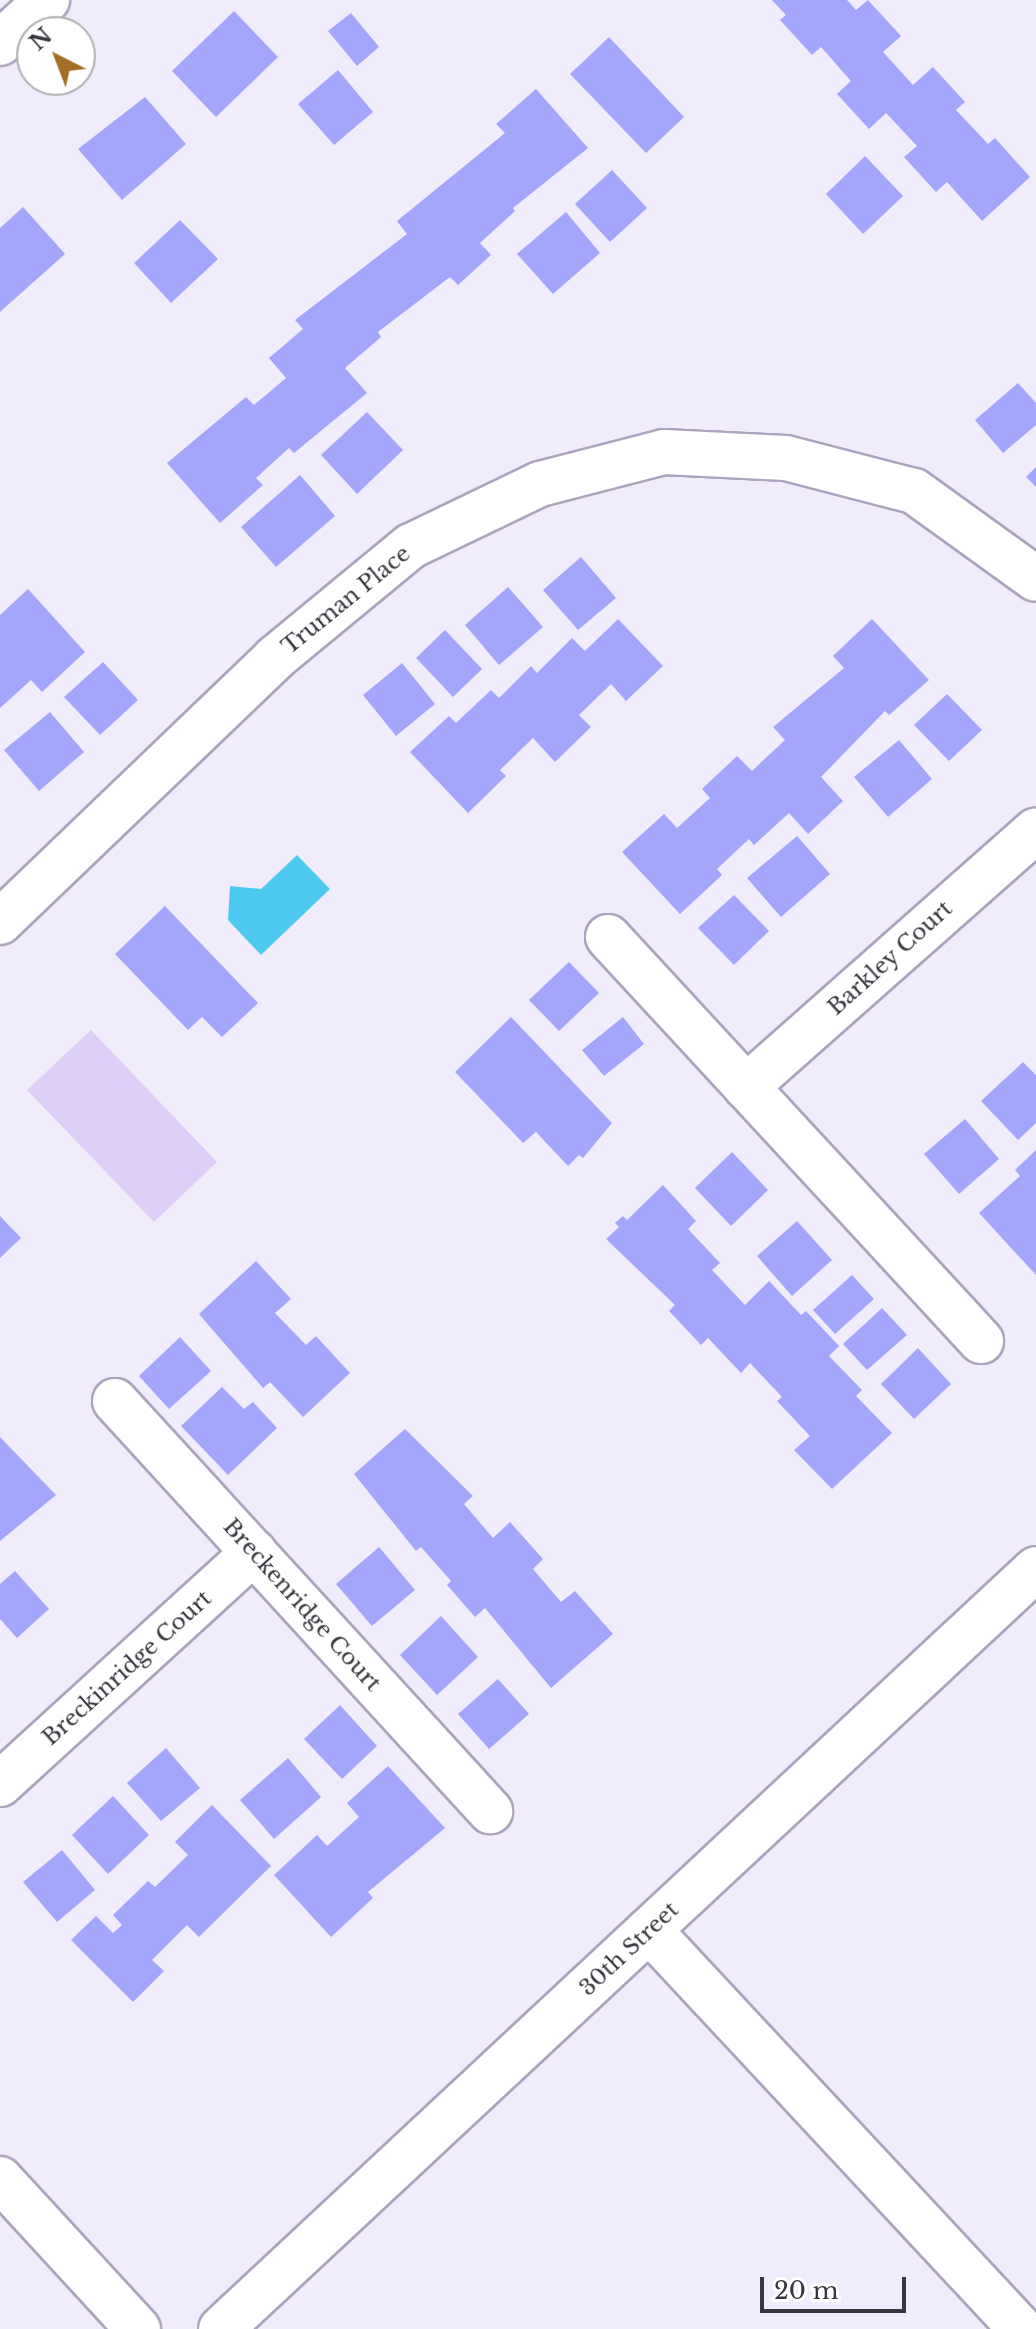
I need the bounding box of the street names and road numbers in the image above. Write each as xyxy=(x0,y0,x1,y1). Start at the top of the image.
street label: Truman Place xyxy=(277,540,415,660)
street label: Barkley Court xyxy=(822,895,958,1021)
street label: Breckenridge Court xyxy=(218,1514,386,1696)
street label: Breckinridge Court xyxy=(37,1585,217,1751)
street label: 30th Street xyxy=(574,1897,684,2001)

